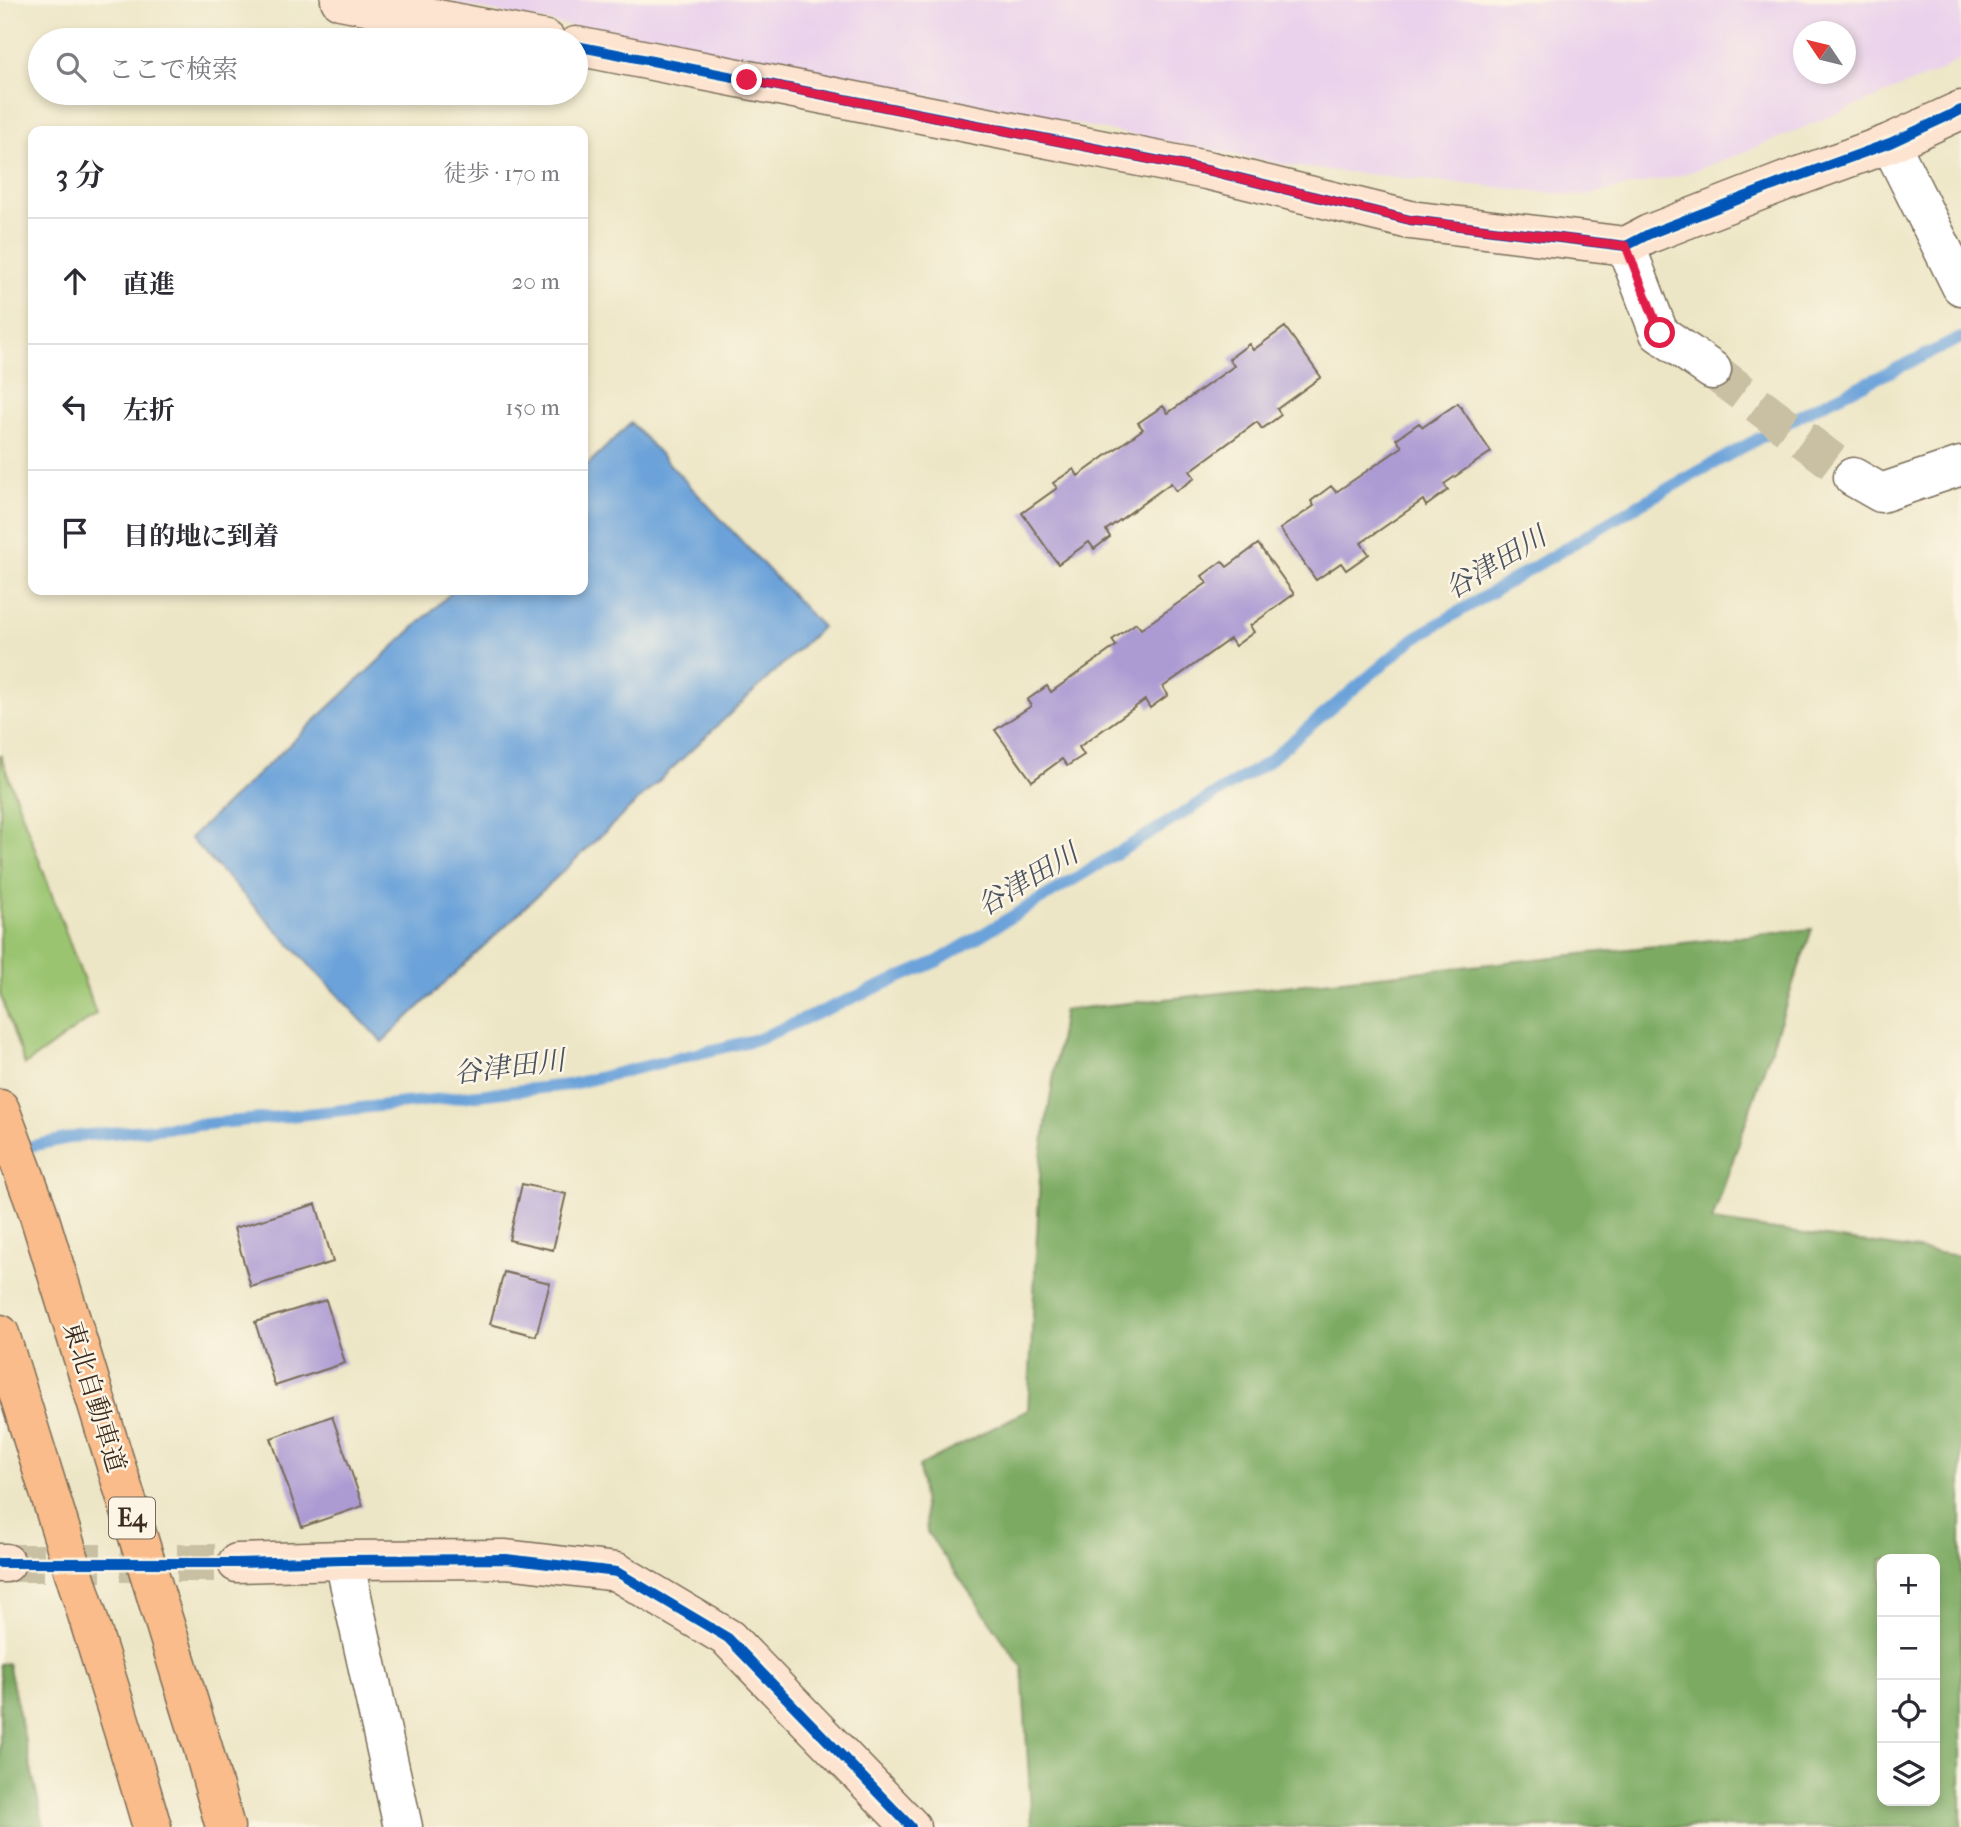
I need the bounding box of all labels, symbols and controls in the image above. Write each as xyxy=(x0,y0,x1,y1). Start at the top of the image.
north arrow xyxy=(1793,21,1856,84)
search box xyxy=(28,28,588,105)
icon: search xyxy=(52,48,90,86)
text: ここで検索 xyxy=(108,54,238,85)
route end xyxy=(731,64,762,95)
text: 3 分 xyxy=(56,158,105,193)
text: 徒歩 · 170 m xyxy=(444,160,560,187)
icon: ahead xyxy=(56,262,94,300)
text: 20 m xyxy=(511,268,560,295)
text: 直進 xyxy=(123,269,175,300)
route start xyxy=(1644,317,1675,348)
icon: left xyxy=(56,388,94,426)
text: 150 m xyxy=(505,394,560,421)
text: 左折 xyxy=(123,395,175,426)
icon: arrive xyxy=(56,514,94,552)
water label: 谷津田川 xyxy=(1439,518,1554,605)
text: 目的地に到着 xyxy=(123,521,279,552)
water label: 谷津田川 xyxy=(971,835,1086,922)
water label: 谷津田川 xyxy=(451,1043,570,1090)
street label: 東北自動車道 xyxy=(57,1318,132,1476)
road number: E4 xyxy=(109,1498,155,1538)
map controls xyxy=(1877,1554,1940,1806)
button: + xyxy=(1877,1554,1940,1617)
button: − xyxy=(1877,1617,1940,1680)
button: locate xyxy=(1877,1680,1940,1743)
button: layers xyxy=(1877,1743,1940,1806)

